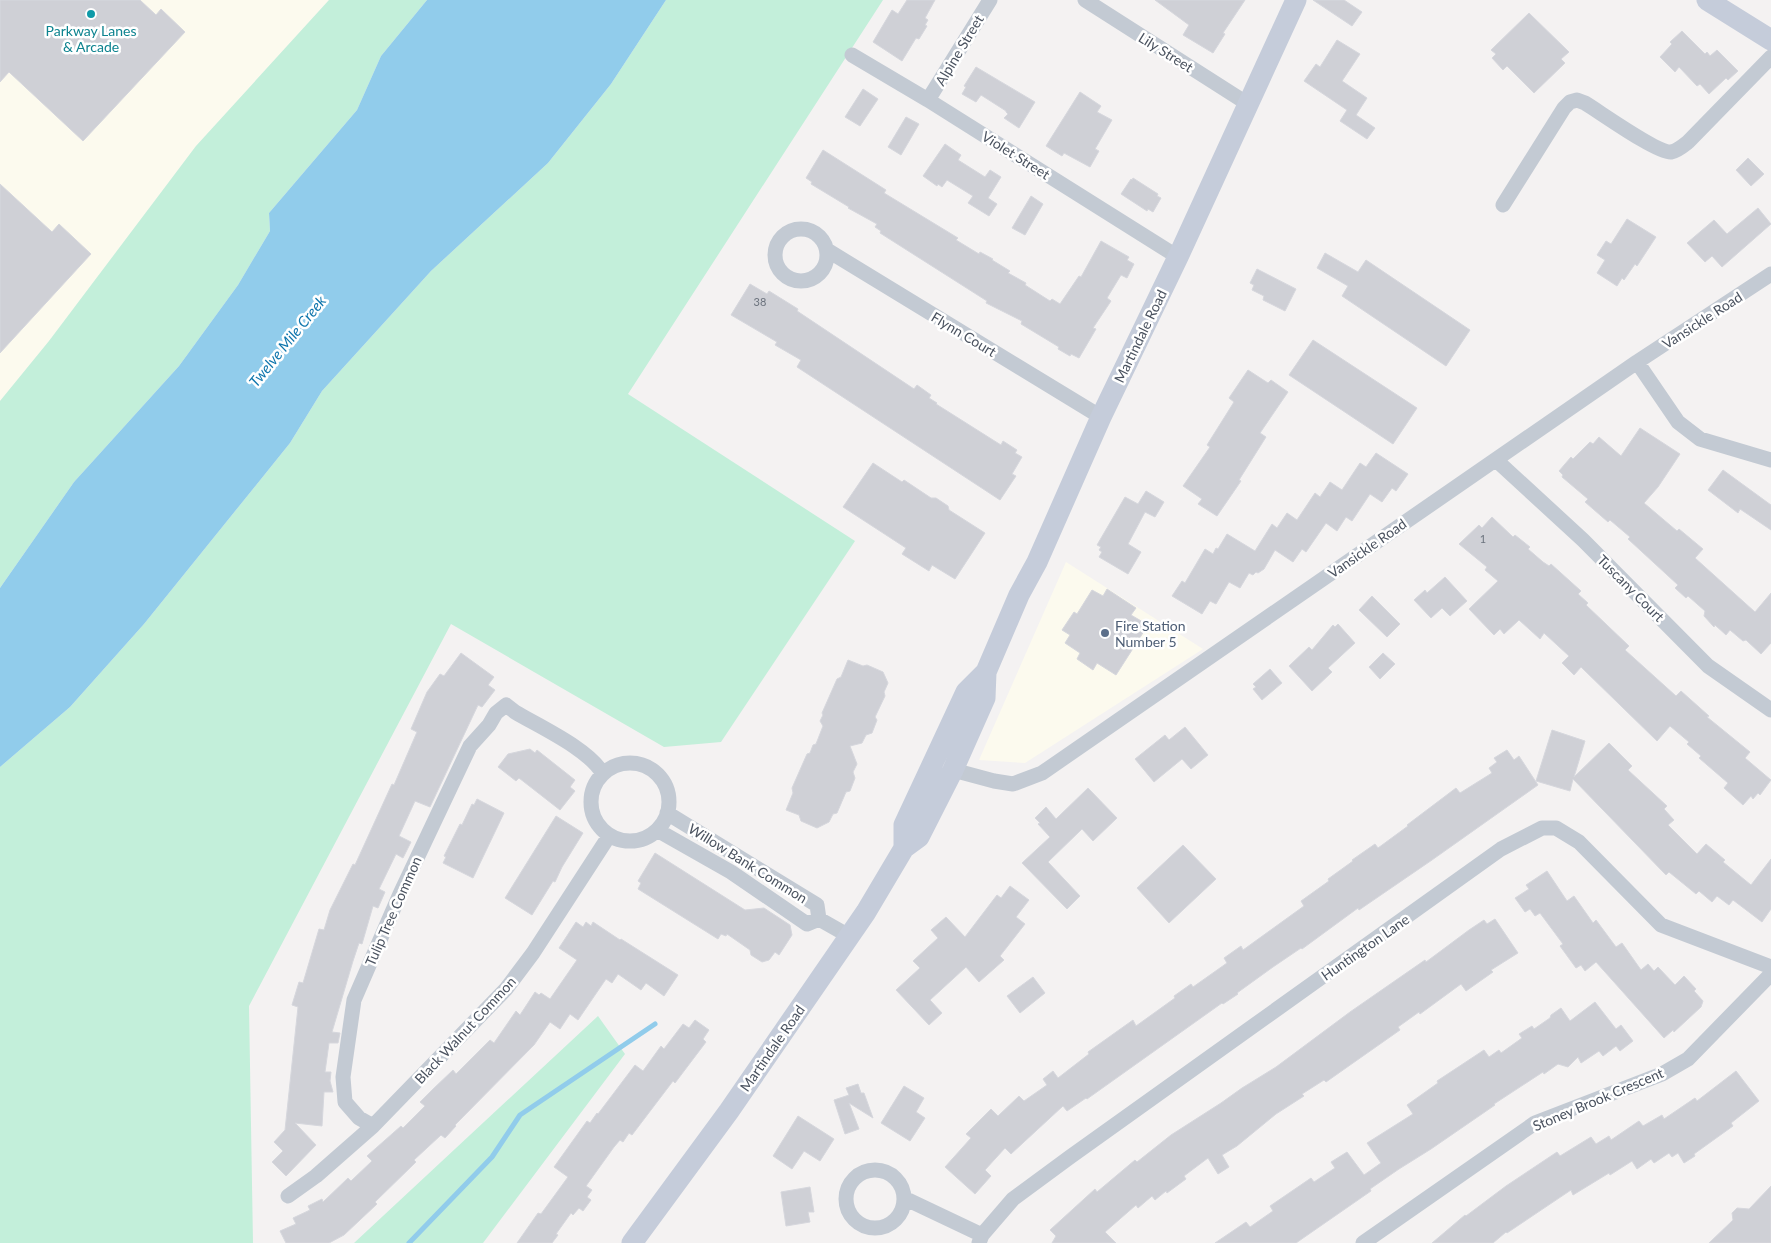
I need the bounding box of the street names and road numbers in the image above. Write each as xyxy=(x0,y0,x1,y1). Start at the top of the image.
street label: Alpine Street xyxy=(931,11,987,89)
street label: Lily Street xyxy=(1136,29,1196,75)
street label: Violet Street xyxy=(979,127,1053,183)
street label: Martindale Road xyxy=(1110,287,1170,385)
street label: Vansickle Road xyxy=(1659,288,1745,352)
street label: Flynn Court xyxy=(929,308,999,360)
street label: Vansickle Road xyxy=(1325,515,1409,581)
street label: Tuscany Court xyxy=(1594,551,1668,625)
street label: Willow Bank Common xyxy=(685,820,811,906)
street label: Tulip Tree Common xyxy=(361,854,425,968)
street label: Huntington Lane xyxy=(1318,910,1412,984)
street label: Black Walnut Common xyxy=(411,973,519,1087)
street label: Martindale Road xyxy=(736,1002,808,1094)
street label: Stoney Brook Crescent xyxy=(1530,1064,1666,1134)

